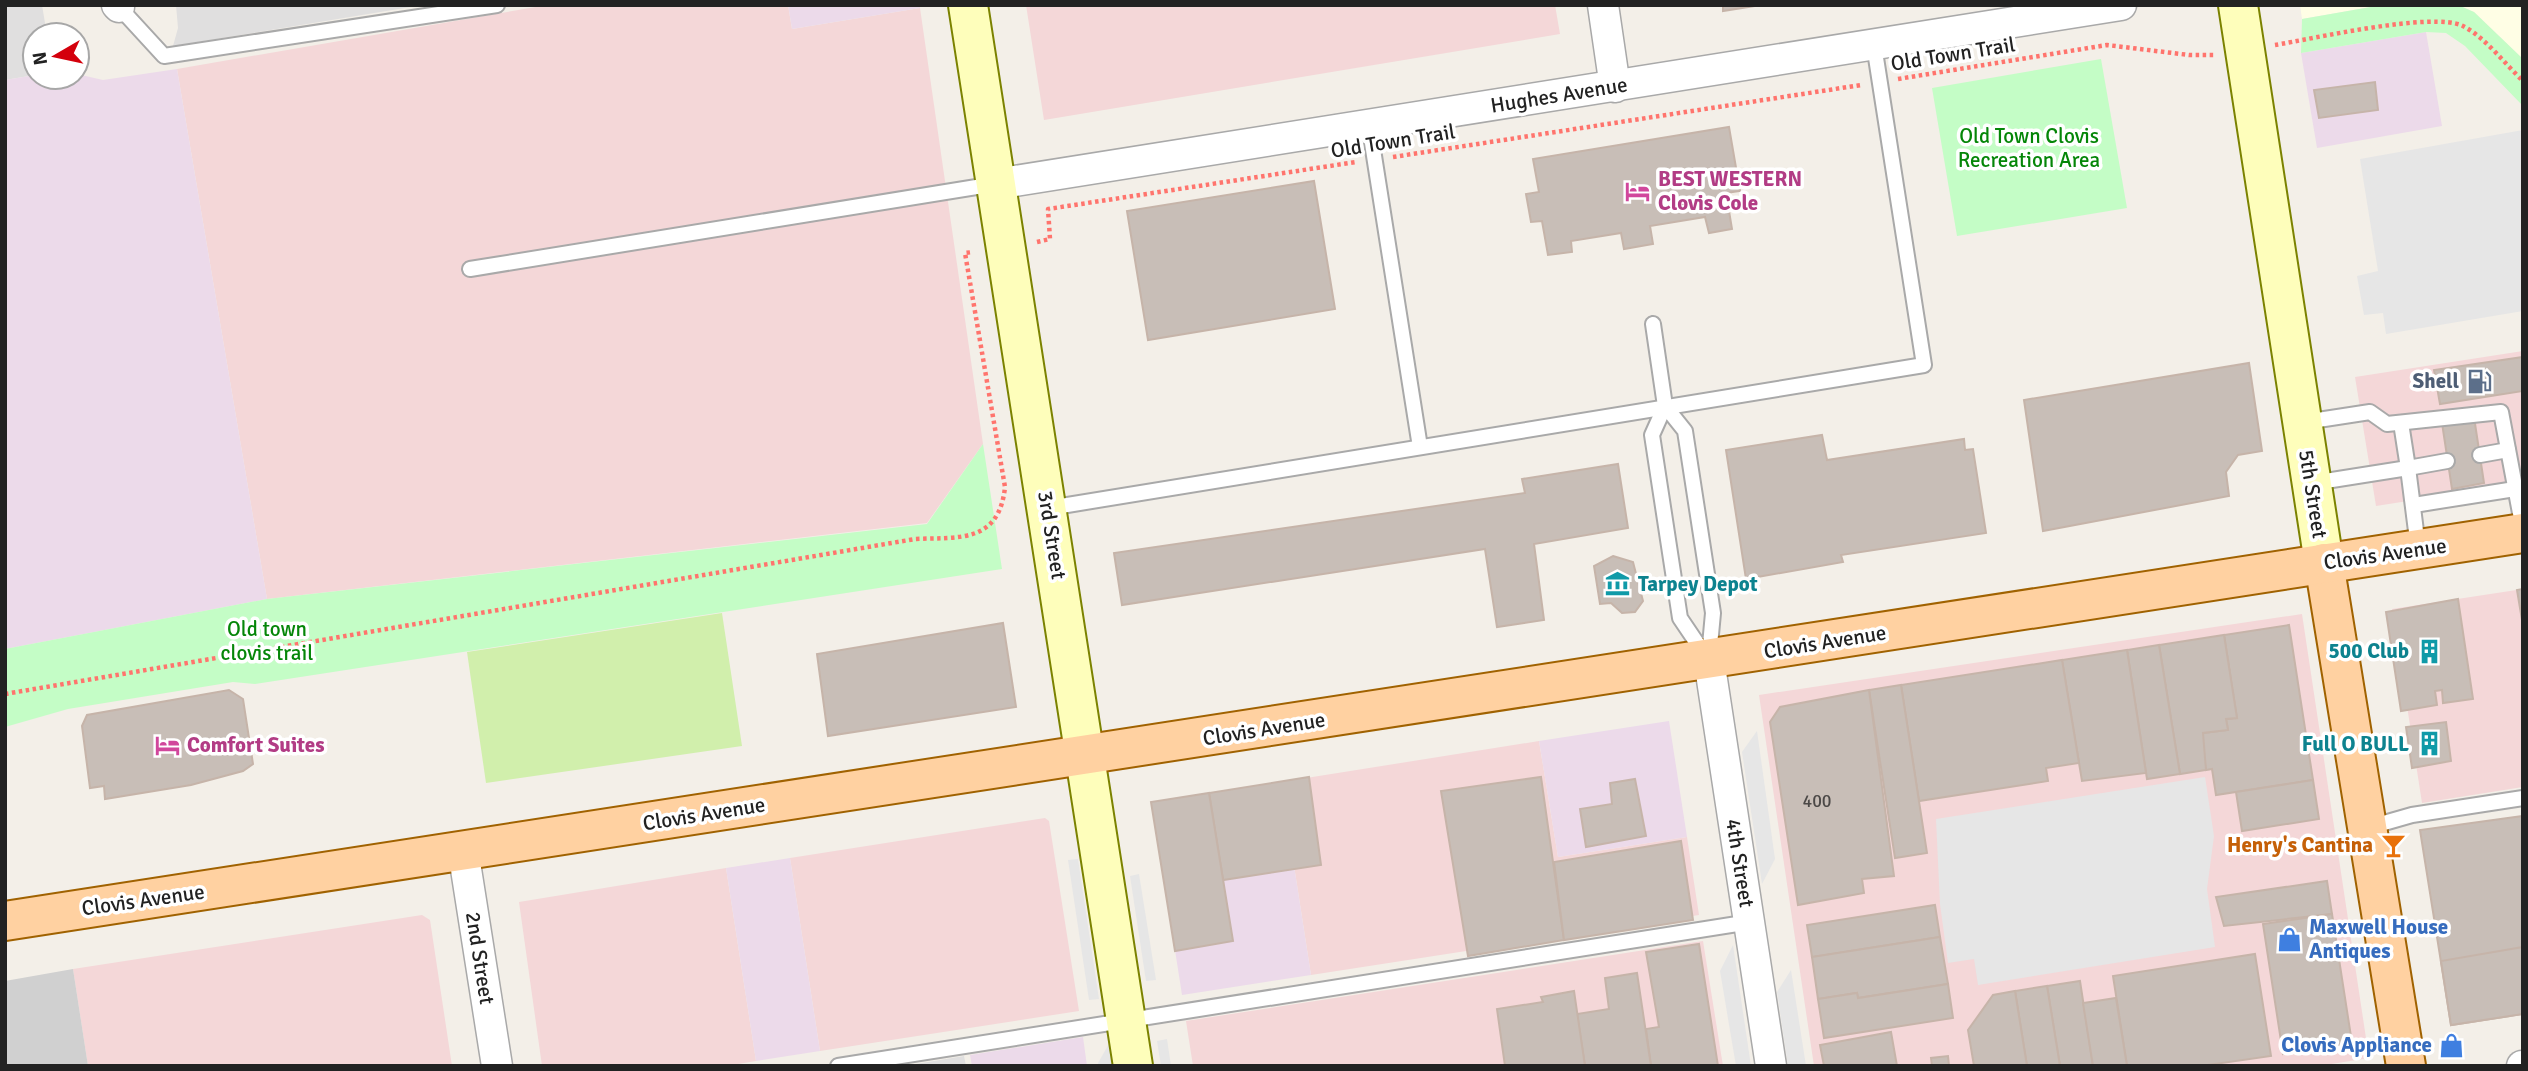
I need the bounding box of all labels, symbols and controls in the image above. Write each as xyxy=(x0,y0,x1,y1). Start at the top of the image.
north arrow xyxy=(21,21,91,91)
street label: Old Town Trail xyxy=(1889,31,2017,77)
text: N xyxy=(27,50,53,67)
street label: Hughes Avenue xyxy=(1489,71,1629,119)
street label: Old Town Trail xyxy=(1329,118,1457,164)
park label: Old Town Clovis Recreation Area xyxy=(1958,123,2100,173)
place label: BEST WESTERN Clovis Cole xyxy=(1658,166,1802,216)
hotel icon: BEST WESTERN Clovis Cole xyxy=(1624,177,1652,205)
fuel station icon: Shell xyxy=(2465,367,2493,395)
place label: Shell xyxy=(2413,368,2459,394)
street label: 5th Street xyxy=(2293,448,2333,540)
street label: 3rd Street xyxy=(1032,489,1072,581)
street label: Clovis Avenue xyxy=(2322,533,2448,575)
museum icon: Tarpey Depot xyxy=(1604,570,1632,598)
place label: Tarpey Depot xyxy=(1638,571,1758,597)
park label: Old town clovis trail xyxy=(221,616,313,666)
street label: Clovis Avenue xyxy=(1762,619,1888,665)
building icon: 500 Club xyxy=(2415,637,2443,665)
place label: 500 Club xyxy=(2329,638,2409,664)
street label: Clovis Avenue xyxy=(1201,706,1327,752)
building icon: Full O BULL xyxy=(2415,730,2443,758)
hotel icon: Comfort Suites xyxy=(153,731,181,759)
place label: Full O BULL xyxy=(2302,731,2409,757)
place label: Comfort Suites xyxy=(187,732,324,758)
house number: 400 xyxy=(1802,790,1832,812)
street label: Clovis Avenue xyxy=(641,791,767,837)
street label: 4th Street xyxy=(1720,817,1760,909)
bar icon: Henry's Cantina xyxy=(2379,831,2407,859)
place label: Henry's Cantina xyxy=(2227,832,2373,858)
street label: Clovis Avenue xyxy=(80,879,206,921)
street label: 2nd Street xyxy=(460,910,500,1006)
place label: Maxwell House Antiques xyxy=(2309,914,2448,964)
shop icon: Maxwell House Antiques xyxy=(2275,925,2303,953)
shop icon: Clovis Appliance xyxy=(2438,1031,2466,1059)
place label: Clovis Appliance xyxy=(2281,1032,2432,1058)

